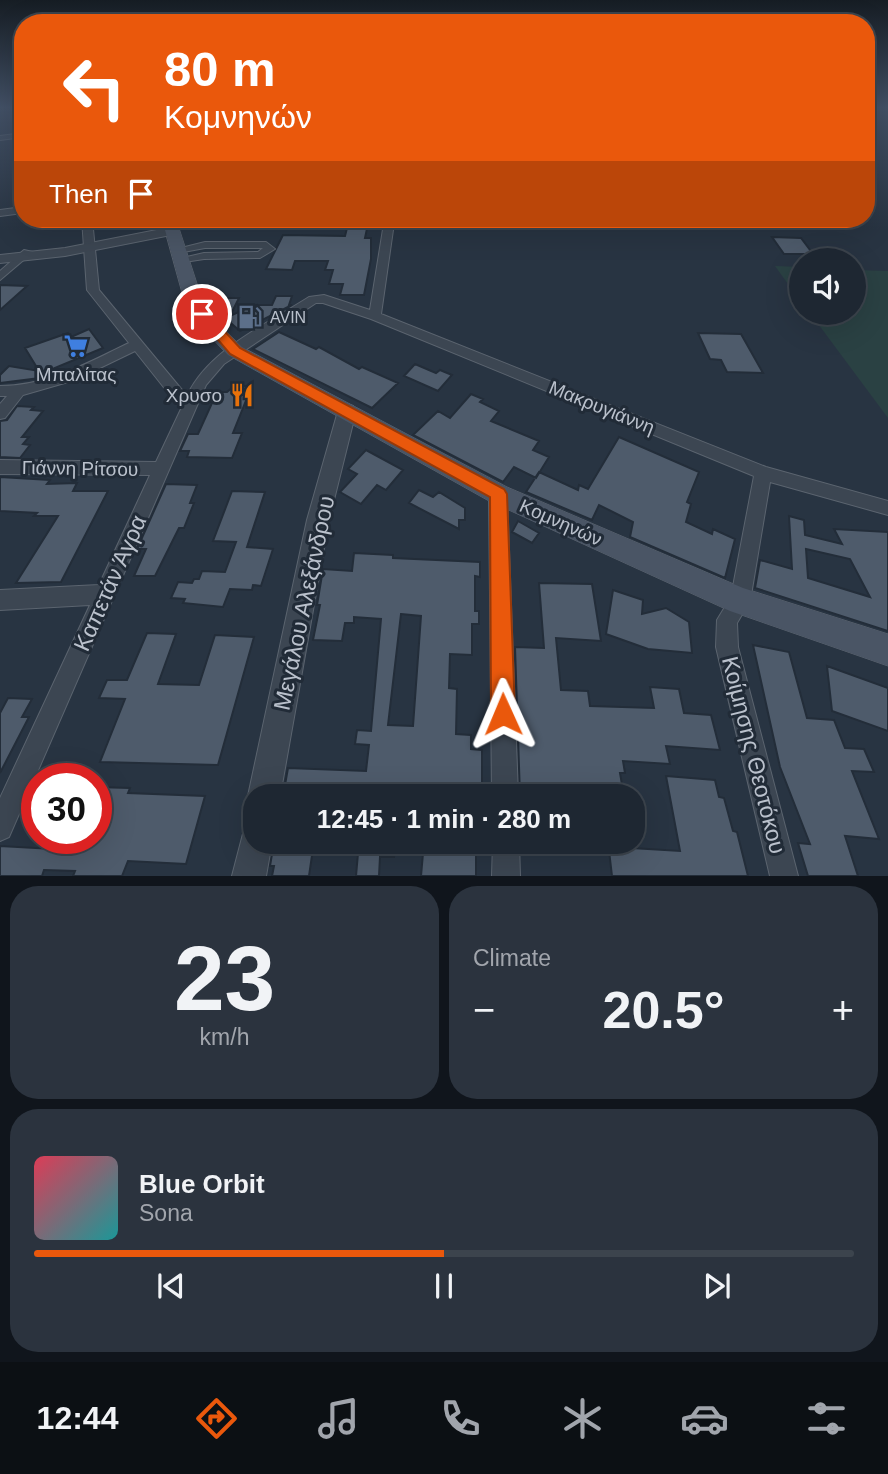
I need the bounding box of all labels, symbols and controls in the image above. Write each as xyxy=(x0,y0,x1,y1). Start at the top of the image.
icon: left xyxy=(49,42,140,133)
text: 80 m xyxy=(164,42,276,96)
text: Κομνηνών xyxy=(164,99,312,135)
icon: arrive xyxy=(122,175,160,213)
text: Then xyxy=(49,179,108,209)
map controls xyxy=(789,248,866,325)
button: sound xyxy=(789,248,866,325)
pin xyxy=(172,284,232,344)
icon: arrive xyxy=(183,295,221,333)
fuel station icon: AVIN xyxy=(236,303,264,331)
place label: AVIN xyxy=(270,309,306,326)
supermarket icon: Μπαλίτας xyxy=(62,332,90,360)
place label: Μπαλίτας xyxy=(36,364,116,385)
street label: Μακρυγιάννη xyxy=(546,377,658,438)
restaurant icon: Χρυσο xyxy=(228,381,256,409)
place label: Χρυσο xyxy=(166,385,222,406)
street label: Γιάννη Ρίτσου xyxy=(22,457,138,480)
street label: Μεγάλου Αλεξάνδρου xyxy=(269,493,339,713)
street label: Κομνηνών xyxy=(516,495,605,550)
street label: Καπετάν Άγρα xyxy=(68,511,152,655)
street label: Κοίμησης Θεοτόκου xyxy=(717,654,791,856)
position arrow xyxy=(466,677,540,751)
speed limit sign: 30 xyxy=(21,763,112,854)
text: 12:45 · 1 min · 280 m xyxy=(317,804,571,834)
text: 23 xyxy=(174,928,275,1029)
text: Climate xyxy=(473,945,551,971)
text: 20.5° xyxy=(602,981,725,1039)
text: − xyxy=(473,989,495,1031)
text: + xyxy=(832,989,854,1031)
text: km/h xyxy=(200,1024,249,1050)
text: Blue Orbit xyxy=(139,1169,265,1199)
text: Sona xyxy=(139,1200,193,1226)
icon: previous xyxy=(152,1267,190,1305)
icon: pause xyxy=(425,1267,463,1305)
icon: next xyxy=(698,1267,736,1305)
icon: directions xyxy=(192,1394,241,1443)
icon: music xyxy=(314,1394,363,1443)
icon: phone xyxy=(436,1394,485,1443)
icon: climate xyxy=(558,1394,607,1443)
icon: car xyxy=(680,1394,729,1443)
icon: filters xyxy=(802,1394,851,1443)
text: 12:44 xyxy=(37,1400,118,1436)

